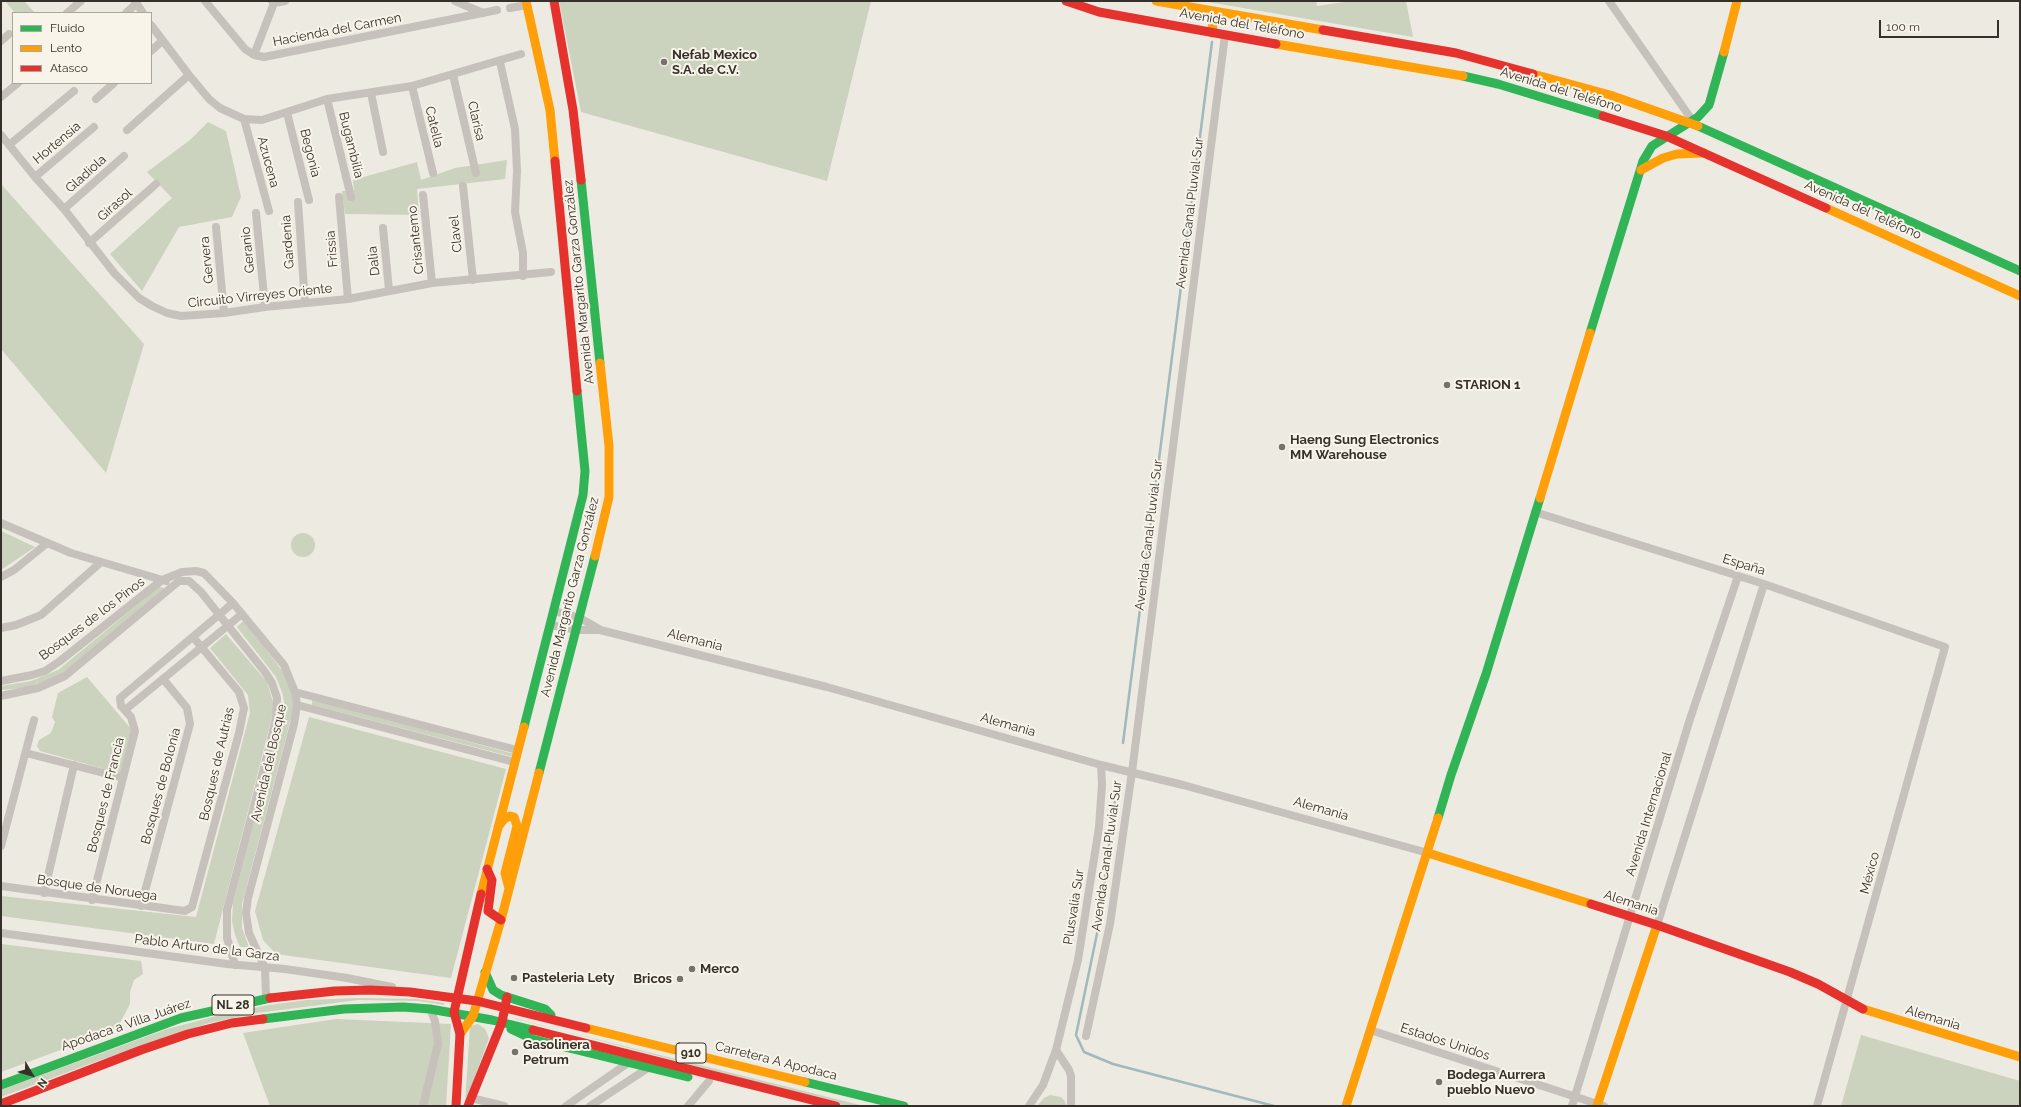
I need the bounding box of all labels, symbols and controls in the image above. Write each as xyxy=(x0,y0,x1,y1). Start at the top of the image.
street label: Avenida del Teléfono xyxy=(1178,5,1306,43)
street label: Hacienda del Carmen xyxy=(271,10,403,50)
legend xyxy=(12,12,152,84)
scale bar xyxy=(1881,12,2001,38)
text: 100 m xyxy=(1886,20,1920,34)
text: Fluido xyxy=(50,21,85,35)
text: Lento xyxy=(50,41,82,55)
place label: Nefab Mexico S.A. de C.V. xyxy=(672,47,757,78)
marker: Nefab Mexico S.A. de C.V. xyxy=(659,57,669,67)
text: Atasco xyxy=(50,61,88,75)
street label: Avenida del Teléfono xyxy=(1498,64,1624,116)
street label: Clarisa xyxy=(464,100,488,142)
street label: Catella xyxy=(421,105,447,149)
street label: Bugambilia xyxy=(335,110,367,180)
street label: Hortensia xyxy=(30,119,84,167)
street label: Begonia xyxy=(296,127,324,179)
street label: Azucena xyxy=(254,135,282,189)
street label: Avenida Canal Pluvial Sur xyxy=(1173,136,1207,290)
street label: Gladiola xyxy=(62,152,110,196)
street label: Avenida del Teléfono xyxy=(1802,177,1924,243)
street label: Avenida Margarito Garza González xyxy=(561,179,597,385)
street label: Girasol xyxy=(94,185,136,225)
street label: Crisantemo xyxy=(405,205,427,275)
street label: Gardenia xyxy=(278,215,298,269)
street label: Clavel xyxy=(446,215,466,253)
street label: Geranio xyxy=(238,226,258,274)
street label: Frissia xyxy=(323,230,341,268)
street label: Gervera xyxy=(197,236,217,284)
street label: Dalia xyxy=(365,245,383,277)
street label: Circuito Virreyes Oriente xyxy=(187,281,333,311)
place label: STARION 1 xyxy=(1455,377,1521,393)
marker: STARION 1 xyxy=(1442,380,1452,390)
place label: Haeng Sung Electronics MM Warehouse xyxy=(1290,432,1439,463)
marker: Haeng Sung Electronics MM Warehouse xyxy=(1277,442,1287,452)
street label: Avenida Canal Pluvial Sur xyxy=(1132,458,1166,612)
street label: Avenida Margarito Garza González xyxy=(538,495,602,699)
street label: España xyxy=(1721,551,1767,579)
street label: Bosques de los Pinos xyxy=(36,574,148,664)
street label: Alemania xyxy=(666,626,724,654)
street label: Avenida del Bosque xyxy=(248,703,290,823)
street label: Bosques de Autrias xyxy=(196,706,238,822)
street label: Alemania xyxy=(979,710,1037,740)
street label: Bosques de Bolonia xyxy=(138,726,184,846)
street label: Bosques de Francia xyxy=(84,736,128,854)
street label: Avenida Internacional xyxy=(1623,750,1675,878)
street label: Avenida Canal Pluvial Sur xyxy=(1089,779,1125,933)
street label: Alemania xyxy=(1292,794,1350,824)
street label: México xyxy=(1857,850,1883,896)
street label: Plusvalia Sur xyxy=(1060,868,1088,946)
street label: Bosque de Noruega xyxy=(36,872,158,904)
street label: Alemania xyxy=(1602,887,1660,919)
street label: Pablo Arturo de la Garza xyxy=(134,931,280,965)
place label: Merco xyxy=(700,961,739,977)
marker: Merco xyxy=(687,964,697,974)
place label: Pasteleria Lety xyxy=(522,970,615,986)
place label: Bricos xyxy=(633,971,672,987)
marker: Pasteleria Lety xyxy=(509,973,519,983)
marker: Bricos xyxy=(675,974,685,984)
street label: Apodaca a Villa Juárez xyxy=(59,995,193,1055)
road number: NL 28 xyxy=(212,995,254,1015)
street label: Alemania xyxy=(1904,1002,1962,1034)
street label: Estados Unidos xyxy=(1398,1020,1492,1064)
place label: Gasolinera Petrum xyxy=(523,1037,590,1068)
street label: Carretera A Apodaca xyxy=(713,1038,839,1084)
road number: 910 xyxy=(676,1043,706,1063)
marker: Gasolinera Petrum xyxy=(510,1047,520,1057)
north arrow xyxy=(12,1055,52,1095)
place label: Bodega Aurrera pueblo Nuevo xyxy=(1447,1067,1546,1098)
text: N xyxy=(34,1075,50,1090)
marker: Bodega Aurrera pueblo Nuevo xyxy=(1434,1077,1444,1087)

